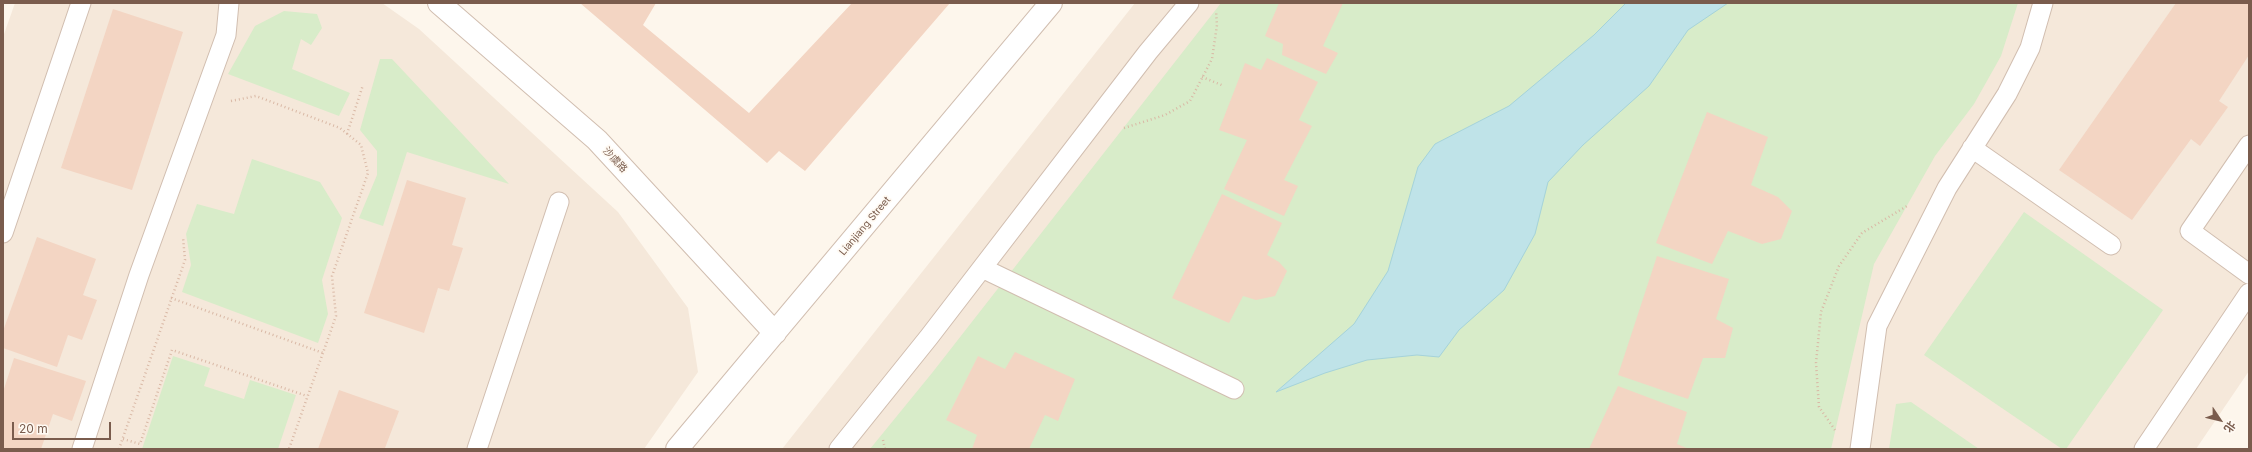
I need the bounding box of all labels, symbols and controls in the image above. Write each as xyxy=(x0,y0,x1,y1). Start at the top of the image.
street label: 沙虞路 xyxy=(600,145,630,175)
street label: Lianjiang Street xyxy=(837,194,893,258)
north arrow xyxy=(2200,400,2240,440)
scale bar xyxy=(14,414,113,440)
text: 北 xyxy=(2221,418,2239,435)
text: 20 m xyxy=(19,421,48,436)

